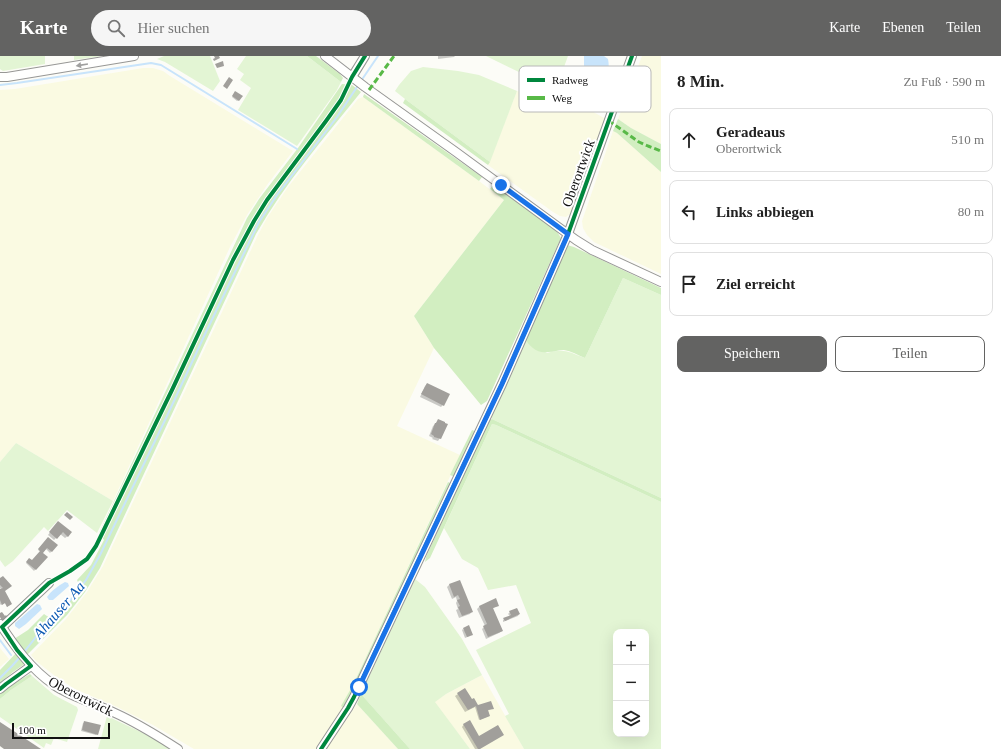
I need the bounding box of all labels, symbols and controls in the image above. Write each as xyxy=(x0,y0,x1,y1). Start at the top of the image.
search box xyxy=(91,10,371,46)
text: Karte xyxy=(20,17,67,38)
icon: search xyxy=(105,17,127,39)
text: Hier suchen xyxy=(137,20,210,36)
text: Karte xyxy=(829,20,860,35)
text: Ebenen xyxy=(882,20,924,35)
text: Teilen xyxy=(946,20,981,35)
one-way arrow xyxy=(76,62,88,68)
legend xyxy=(519,66,651,112)
text: 8 Min. xyxy=(677,72,724,91)
text: Radweg xyxy=(552,74,589,86)
text: Zu Fuß · 590 m xyxy=(903,74,985,89)
text: Weg xyxy=(552,92,572,104)
text: Geradeaus xyxy=(716,124,785,140)
icon: ahead xyxy=(678,129,700,151)
text: 510 m xyxy=(951,132,984,147)
street label: Oberortwick xyxy=(559,137,598,209)
text: Oberortwick xyxy=(716,141,782,156)
route end xyxy=(492,176,510,194)
icon: left xyxy=(678,201,700,223)
text: Links abbiegen xyxy=(716,204,814,220)
text: 80 m xyxy=(958,204,984,219)
icon: arrive xyxy=(678,273,700,295)
text: Ziel erreicht xyxy=(716,276,795,292)
button: Speichern xyxy=(677,336,827,372)
button: Teilen xyxy=(835,336,985,372)
water label: Ahauser Aa xyxy=(29,578,88,642)
map controls xyxy=(613,629,649,737)
button: + xyxy=(613,629,649,665)
button: − xyxy=(613,665,649,701)
street label: Oberortwick xyxy=(46,674,116,719)
route start xyxy=(350,678,368,696)
button: layers xyxy=(613,701,649,737)
scale bar xyxy=(12,721,110,740)
text: 100 m xyxy=(18,724,46,736)

